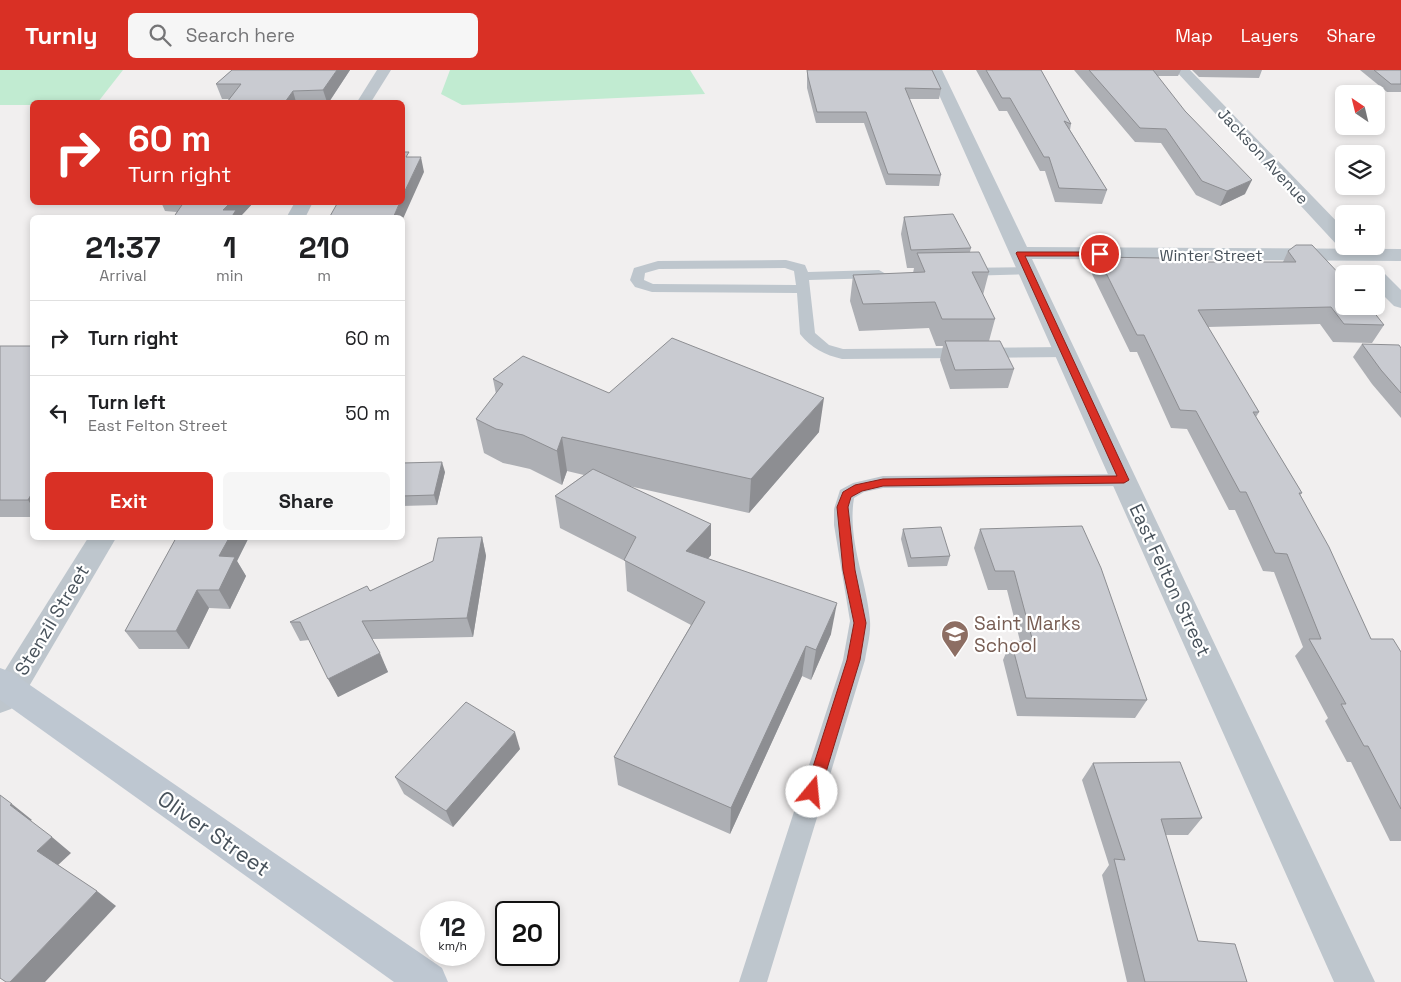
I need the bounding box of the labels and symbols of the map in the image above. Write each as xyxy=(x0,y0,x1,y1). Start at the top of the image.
north arrow xyxy=(1335,85,1385,135)
street label: Jackson Avenue xyxy=(1213,103,1313,209)
pin xyxy=(1079,233,1121,275)
street label: Winter Street xyxy=(1159,245,1263,266)
street label: East Felton Street xyxy=(1124,500,1216,660)
street label: Stenzil Street xyxy=(9,560,95,680)
place label: Saint Marks School xyxy=(974,611,1081,658)
school or university icon: Saint Marks School xyxy=(940,619,970,658)
position arrow xyxy=(785,765,837,817)
street label: Oliver Street xyxy=(152,784,276,882)
speed limit sign: 20 xyxy=(495,901,560,966)

